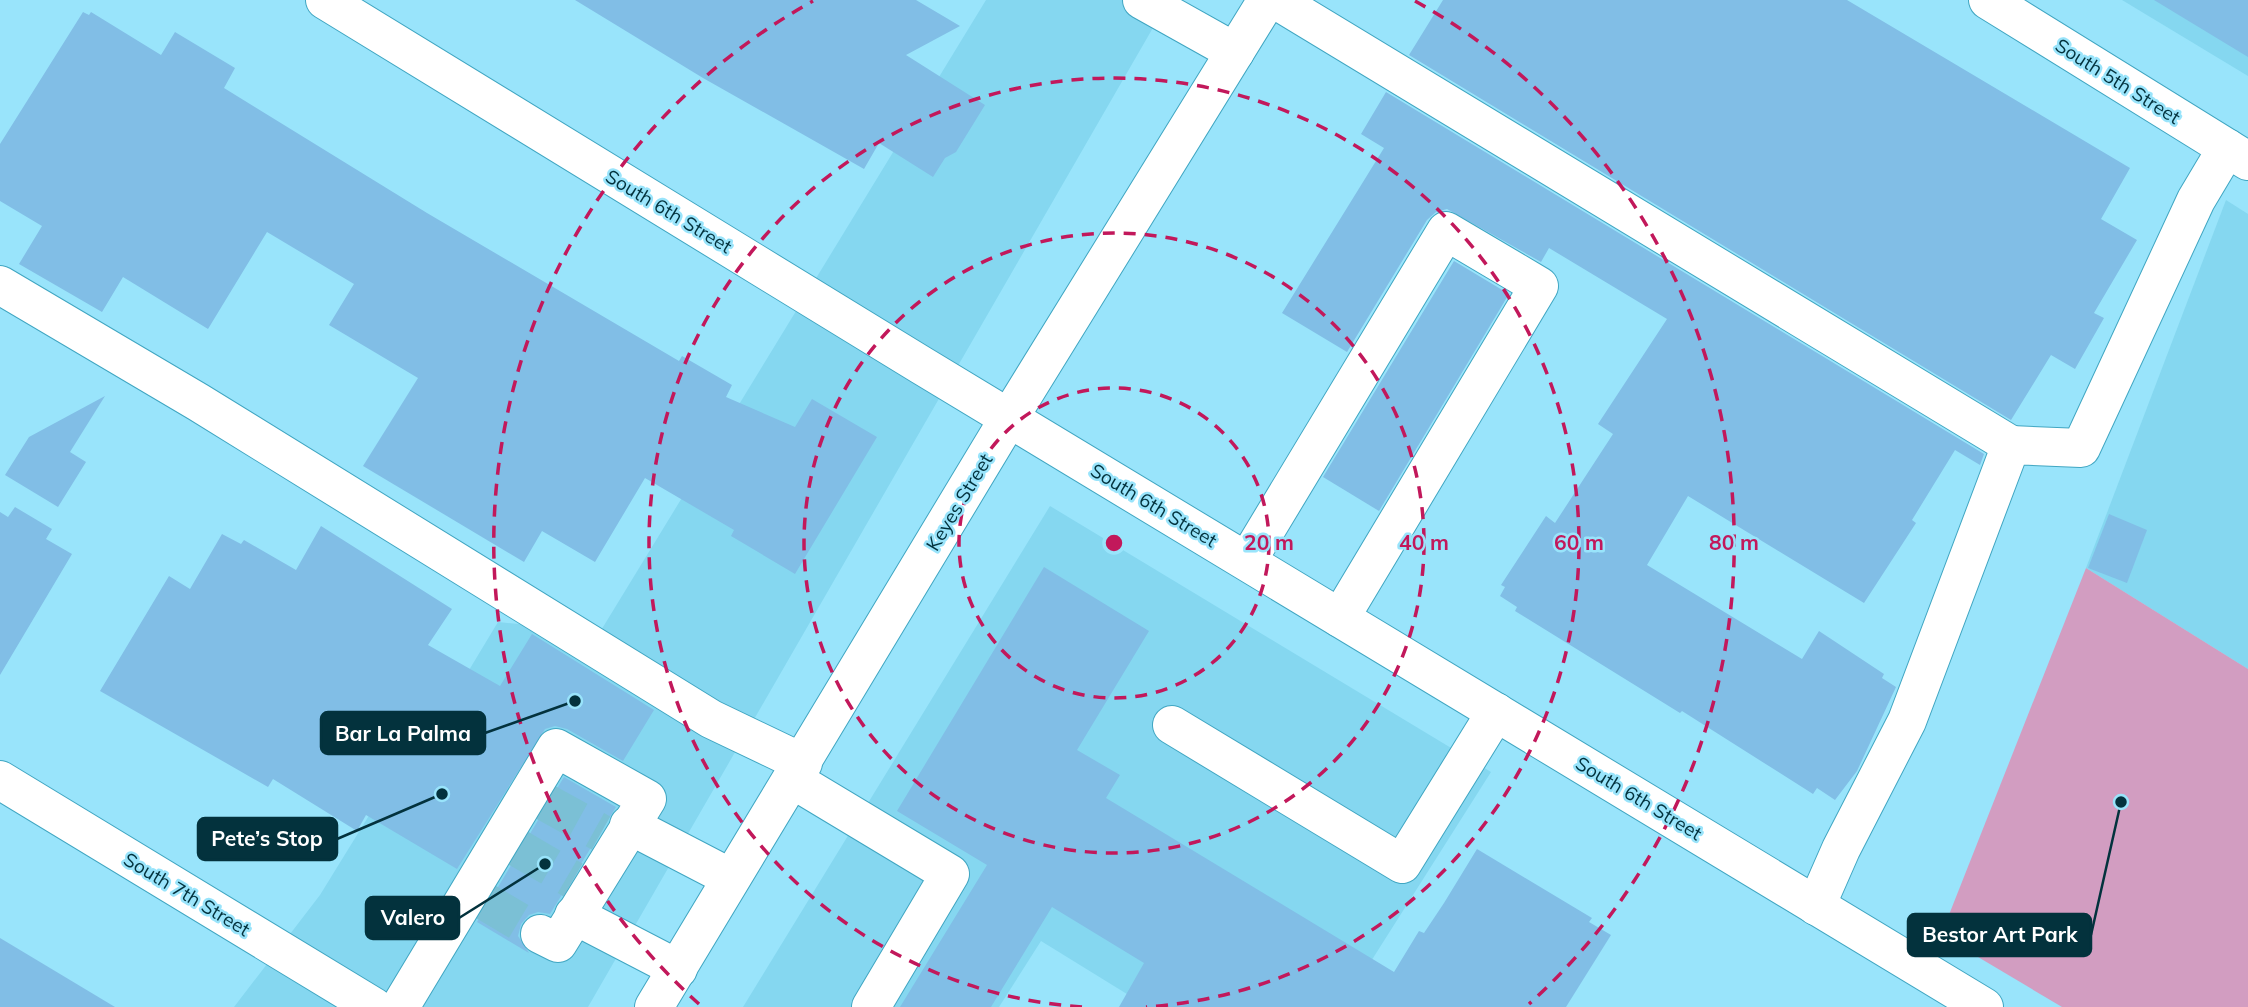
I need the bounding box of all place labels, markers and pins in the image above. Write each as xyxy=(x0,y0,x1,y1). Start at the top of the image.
centre of rings xyxy=(1102,531,1126,555)
callout: Bar La Palma xyxy=(321,712,485,754)
callout: Pete’s Stop xyxy=(198,818,337,860)
callout: Valero xyxy=(366,897,459,939)
callout: Bestor Art Park xyxy=(1908,914,2091,956)

